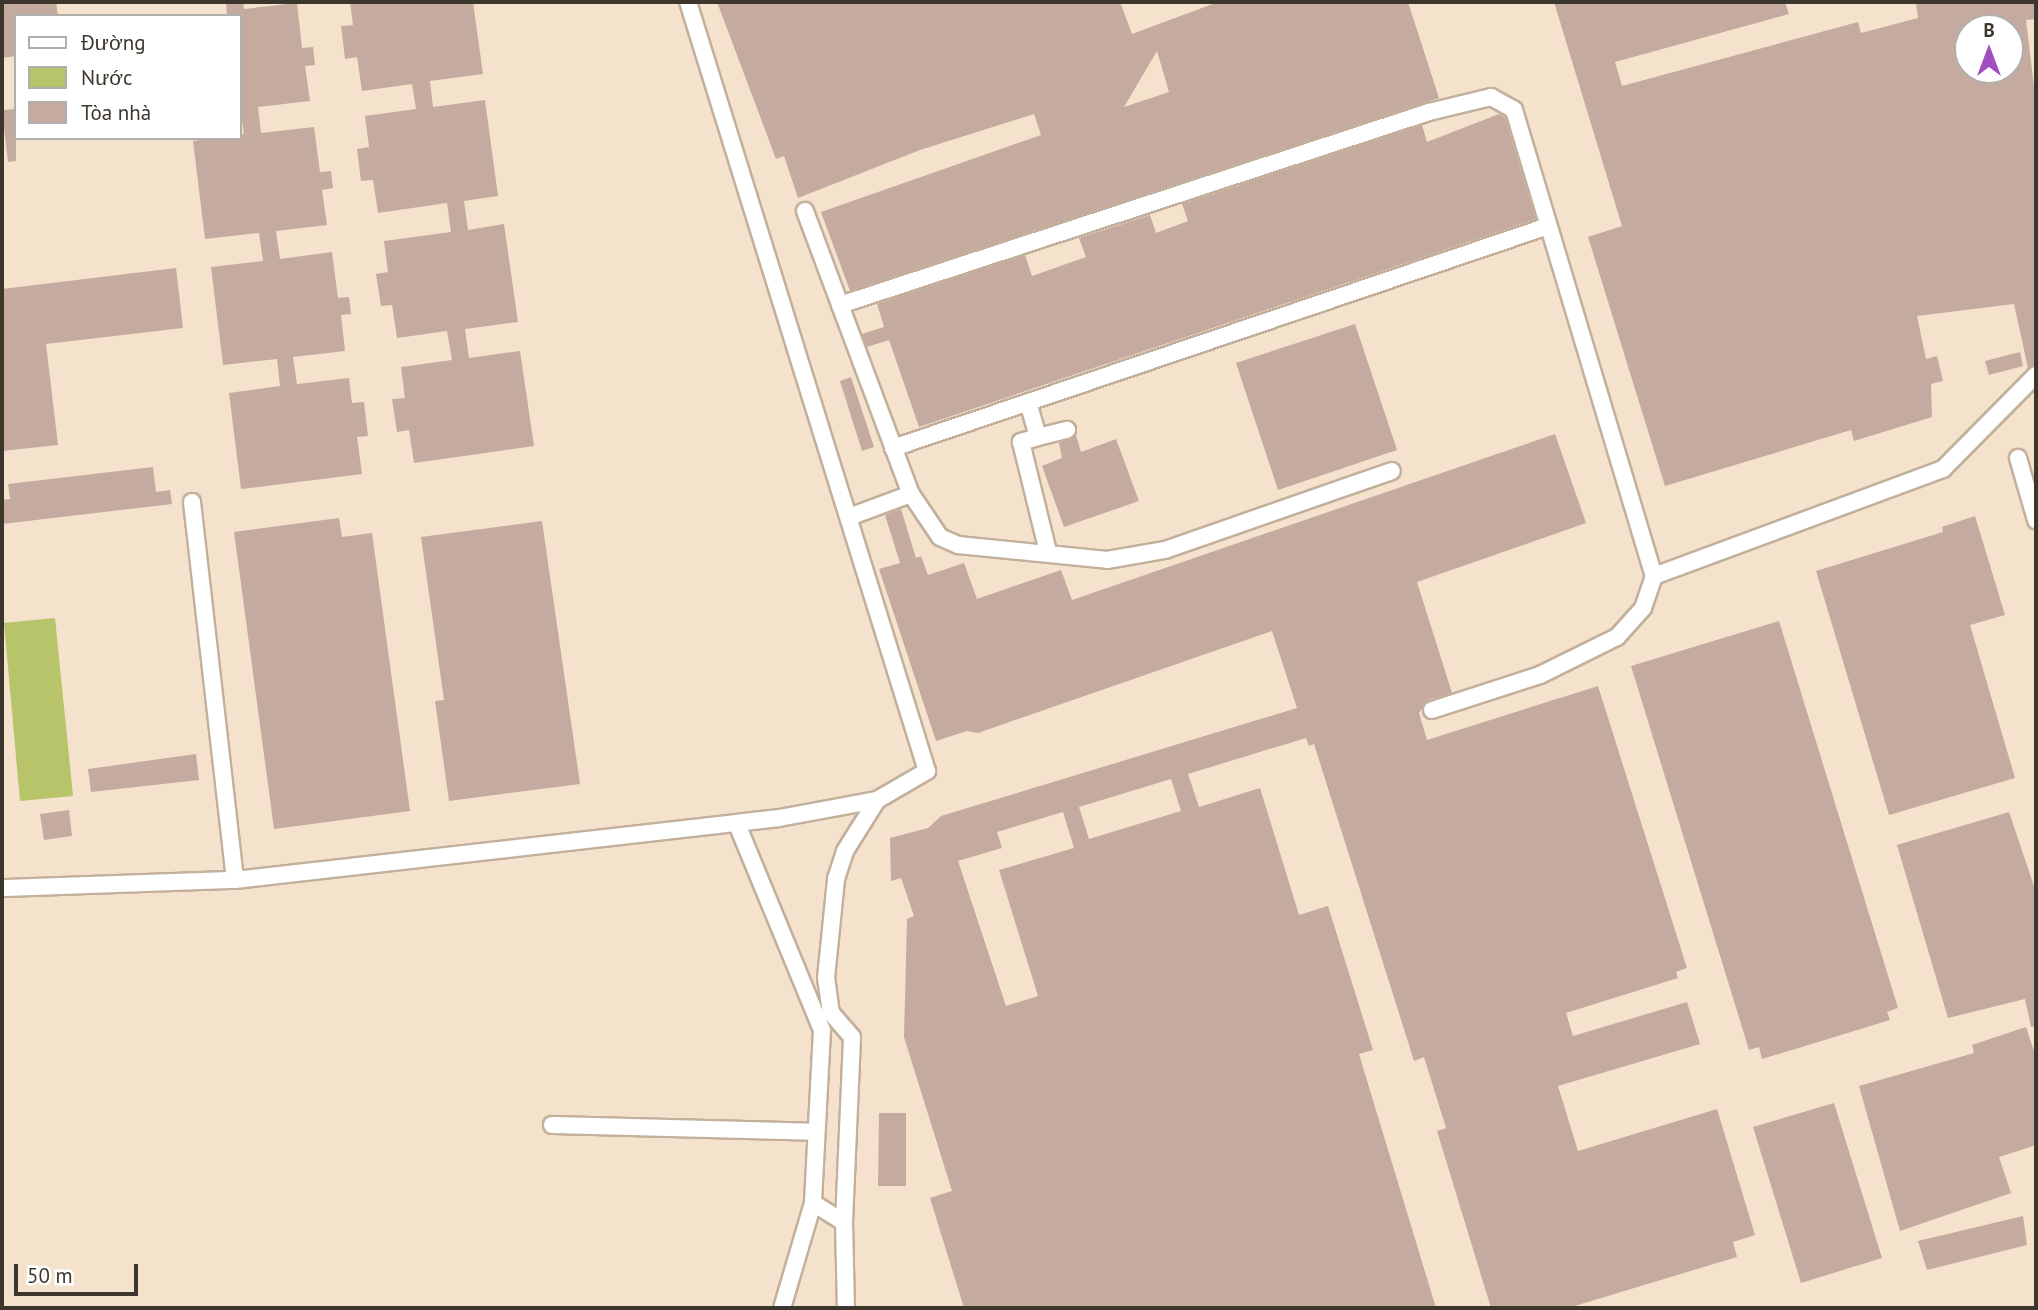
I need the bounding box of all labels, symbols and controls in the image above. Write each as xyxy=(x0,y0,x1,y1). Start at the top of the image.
legend xyxy=(14,14,242,140)
north arrow xyxy=(1954,14,2024,84)
text: B xyxy=(1983,18,1995,42)
text: Đường xyxy=(81,29,145,56)
text: Nước xyxy=(81,64,132,91)
text: Tòa nhà xyxy=(81,99,151,126)
scale bar xyxy=(18,1250,142,1294)
text: 50 m xyxy=(27,1262,73,1289)

